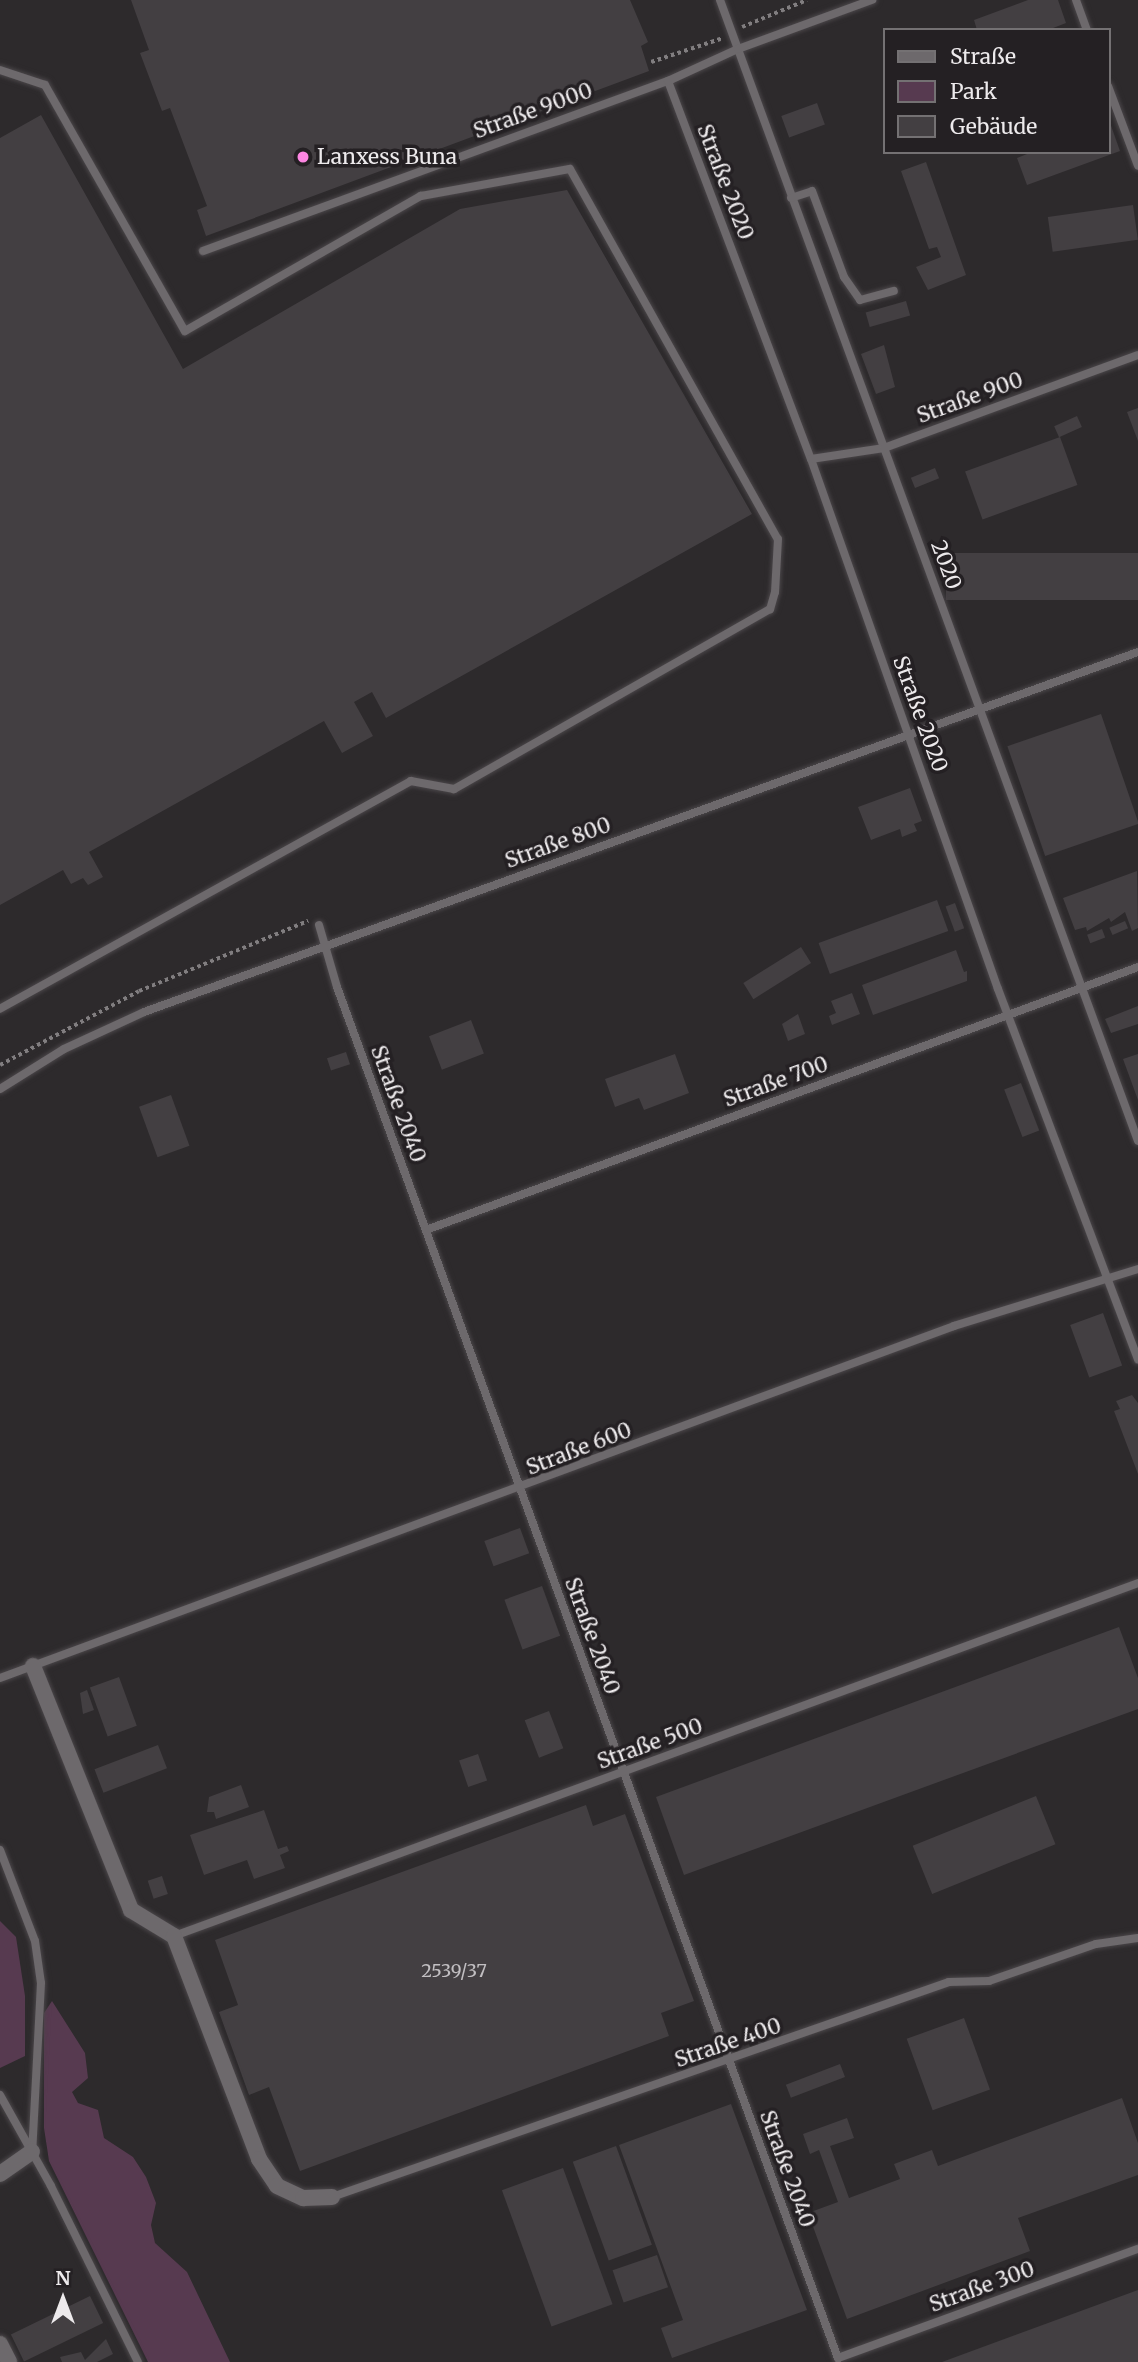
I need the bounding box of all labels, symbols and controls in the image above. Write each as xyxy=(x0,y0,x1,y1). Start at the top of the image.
legend xyxy=(883,28,1110,154)
text: Straße xyxy=(950,43,1016,70)
street label: Straße 9000 xyxy=(470,78,596,144)
text: Park xyxy=(950,78,997,105)
text: Gebäude xyxy=(950,113,1037,140)
street label: Straße 2020 xyxy=(691,121,759,243)
place label: Lanxess Buna xyxy=(317,144,457,170)
marker: Lanxess Buna xyxy=(295,149,311,165)
street label: Straße 900 xyxy=(914,367,1026,429)
street label: 2020 xyxy=(926,537,966,593)
street label: Straße 2020 xyxy=(887,653,953,775)
street label: Straße 800 xyxy=(502,812,614,874)
street label: Straße 2040 xyxy=(365,1042,431,1166)
street label: Straße 700 xyxy=(720,1051,832,1113)
street label: Straße 600 xyxy=(523,1417,635,1481)
street label: Straße 2040 xyxy=(559,1574,625,1698)
street label: Straße 500 xyxy=(594,1713,706,1775)
house number: 2539/37 xyxy=(421,1960,487,1982)
street label: Straße 400 xyxy=(671,2013,785,2073)
street label: Straße 2040 xyxy=(754,2107,820,2231)
street label: Straße 300 xyxy=(926,2256,1038,2318)
north arrow xyxy=(28,2264,98,2334)
text: N xyxy=(55,2266,71,2290)

